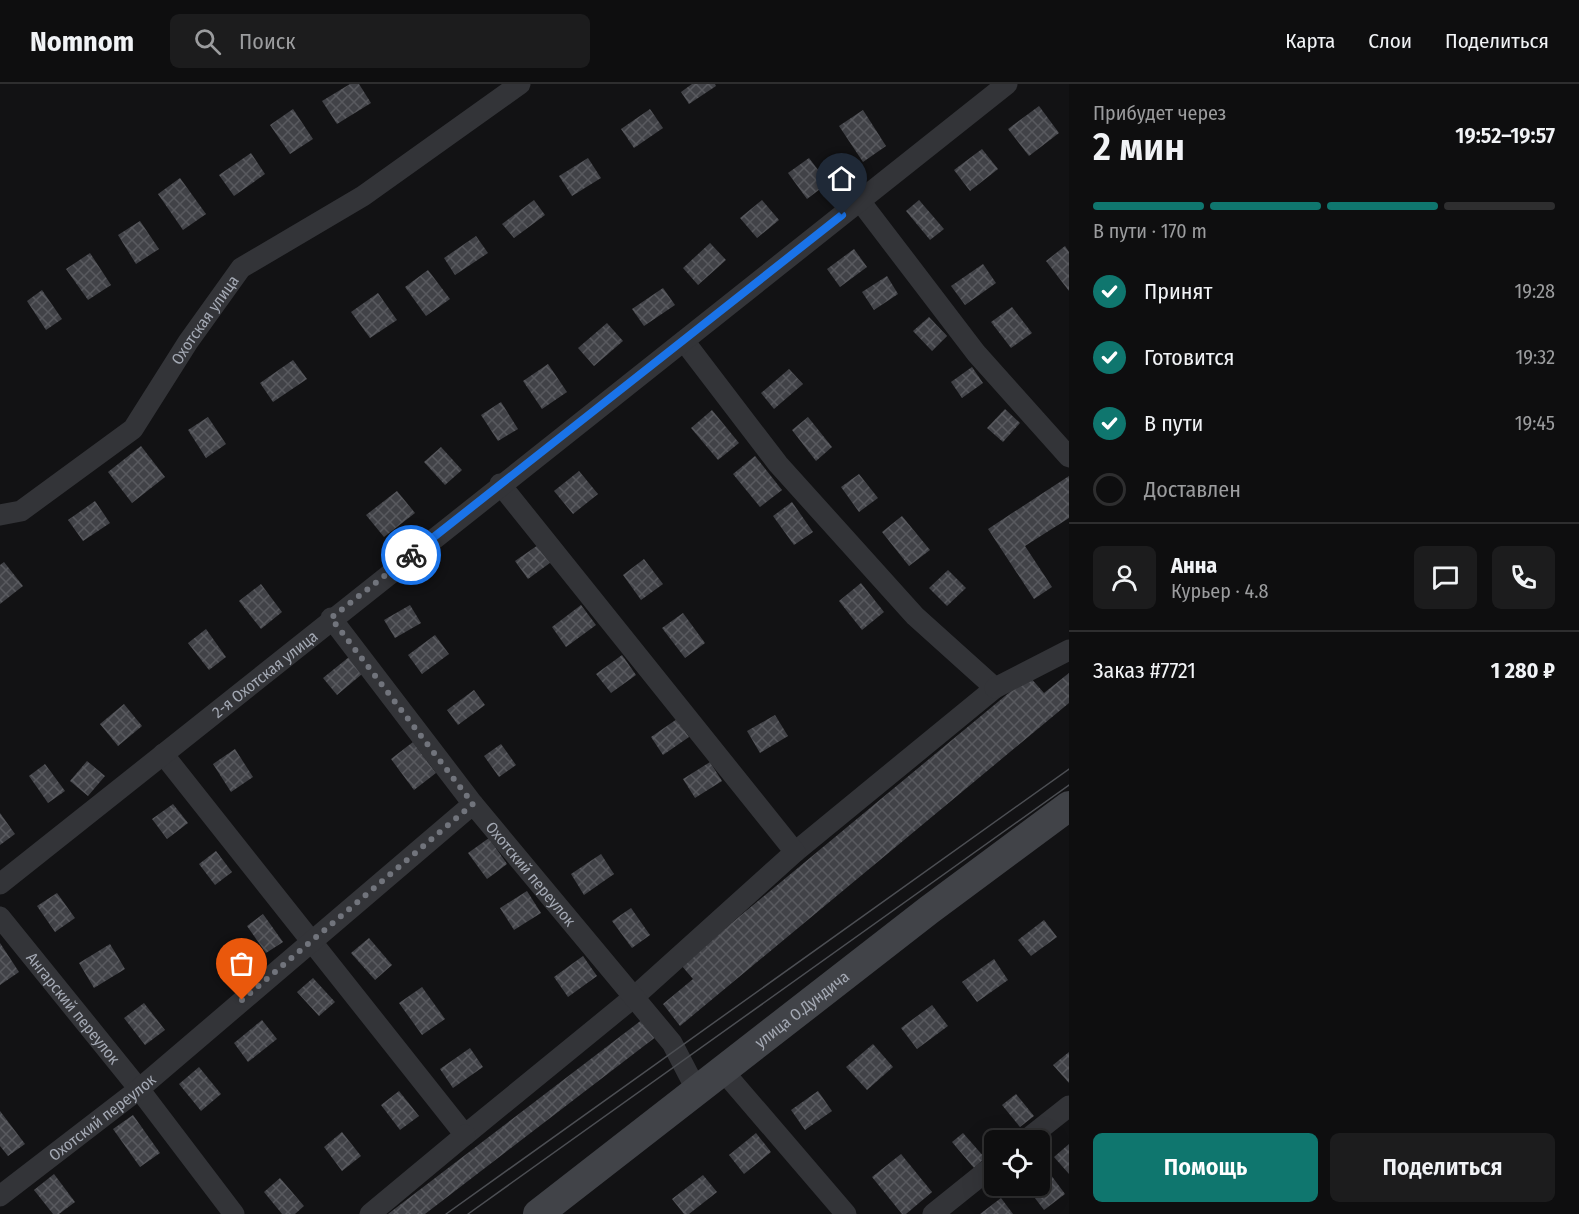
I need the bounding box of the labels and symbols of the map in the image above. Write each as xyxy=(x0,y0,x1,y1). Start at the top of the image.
pin xyxy=(816,153,867,215)
street label: Охотская улица xyxy=(167,271,243,368)
courier xyxy=(381,525,441,585)
street label: 2-я Охотская улица xyxy=(208,626,322,722)
street label: Охотский переулок xyxy=(482,818,580,930)
pin xyxy=(216,938,267,1000)
street label: Ангарский переулок xyxy=(22,949,124,1068)
street label: улица О.Дундича xyxy=(751,967,853,1052)
street label: Охотский переулок xyxy=(45,1070,160,1165)

